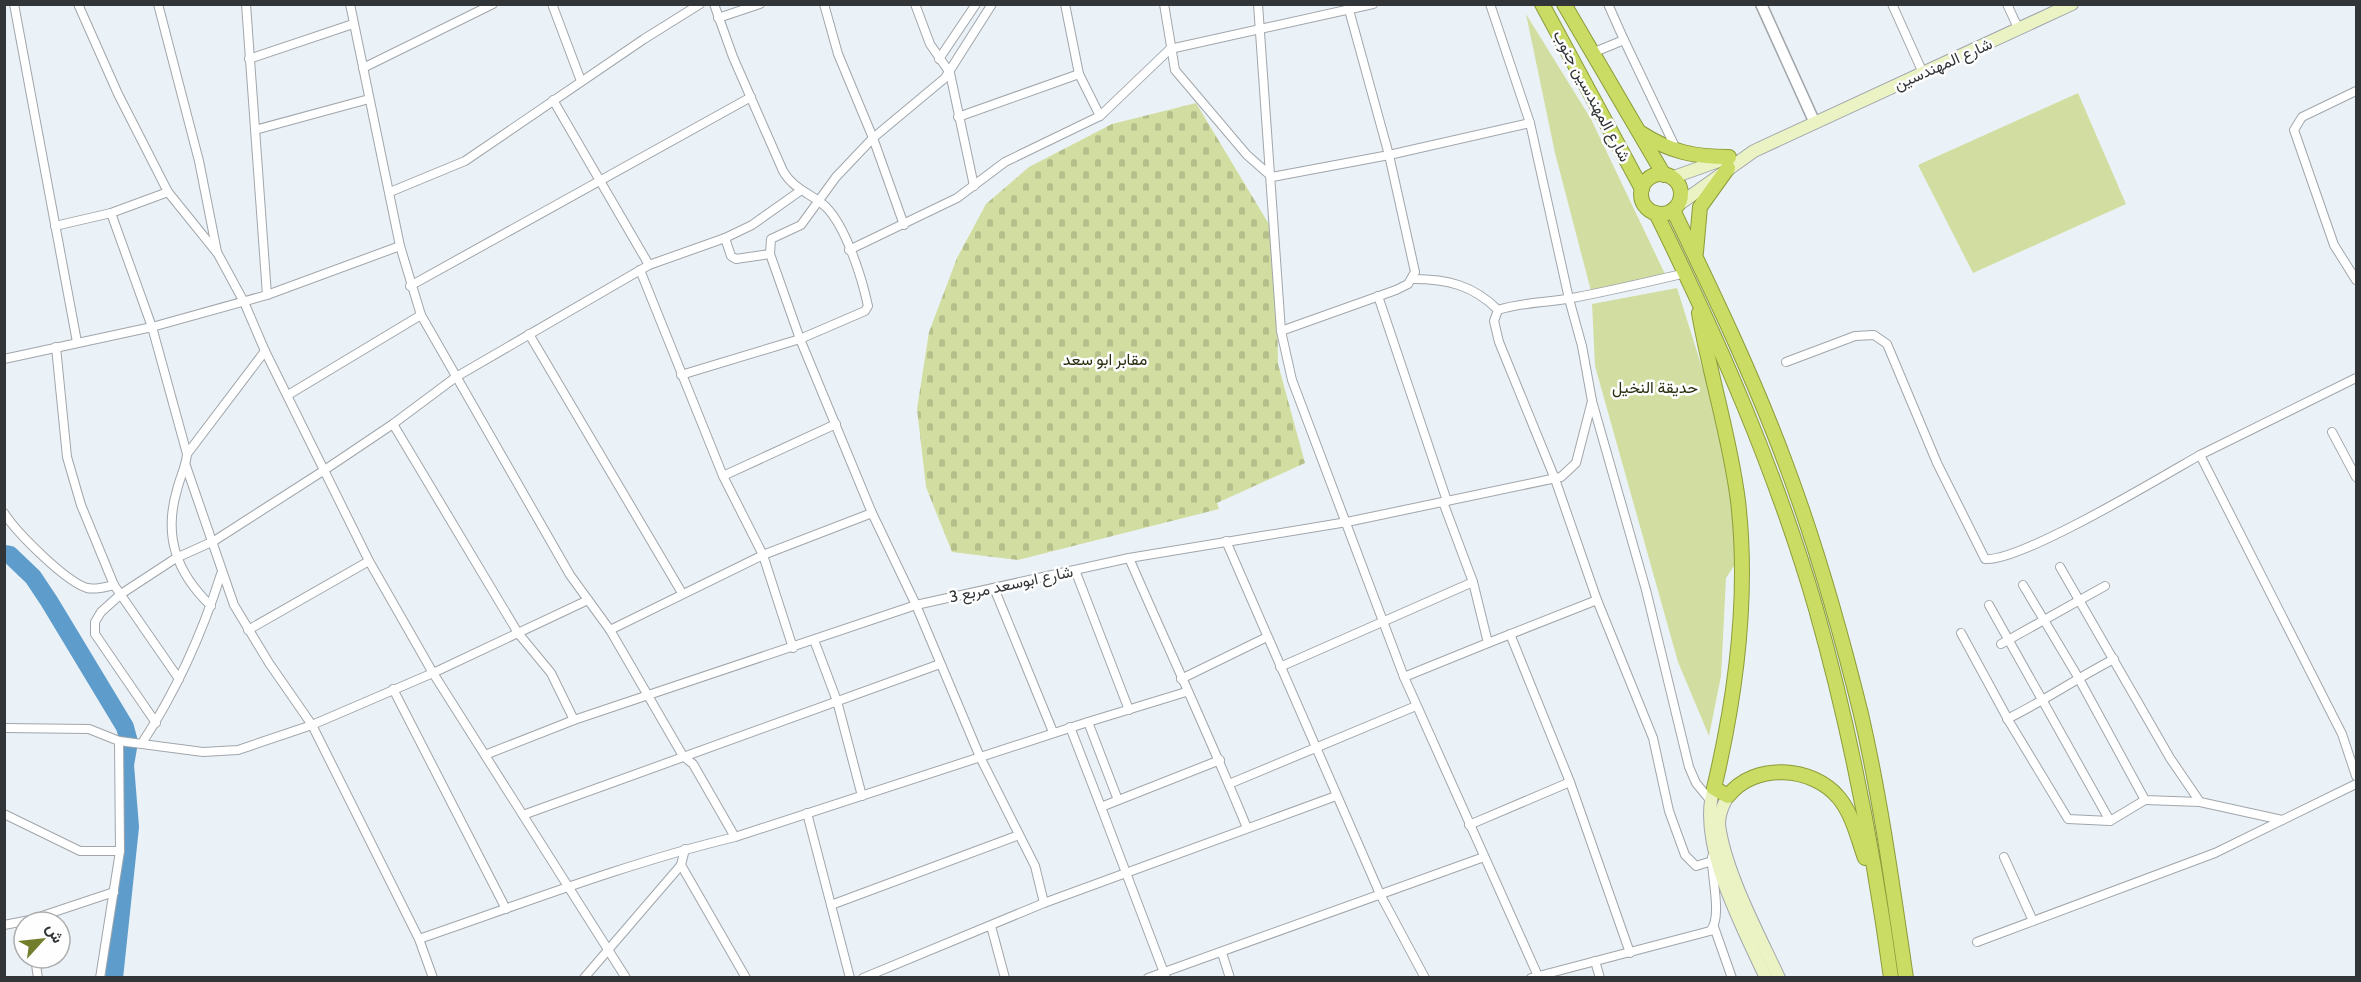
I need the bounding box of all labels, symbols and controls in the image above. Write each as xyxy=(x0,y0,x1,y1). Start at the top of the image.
street label: شارع المهندسين جنوب xyxy=(1547,27,1635,166)
street label: شارع المهندسين xyxy=(1891,34,1996,96)
park label: مقابر ابو سعد xyxy=(1063,350,1147,370)
park label: حديقة النخيل xyxy=(1612,378,1698,398)
street label: شارع ابوسعد مربع 3 xyxy=(947,562,1075,608)
north arrow xyxy=(12,910,72,970)
text: ش xyxy=(42,921,68,946)

